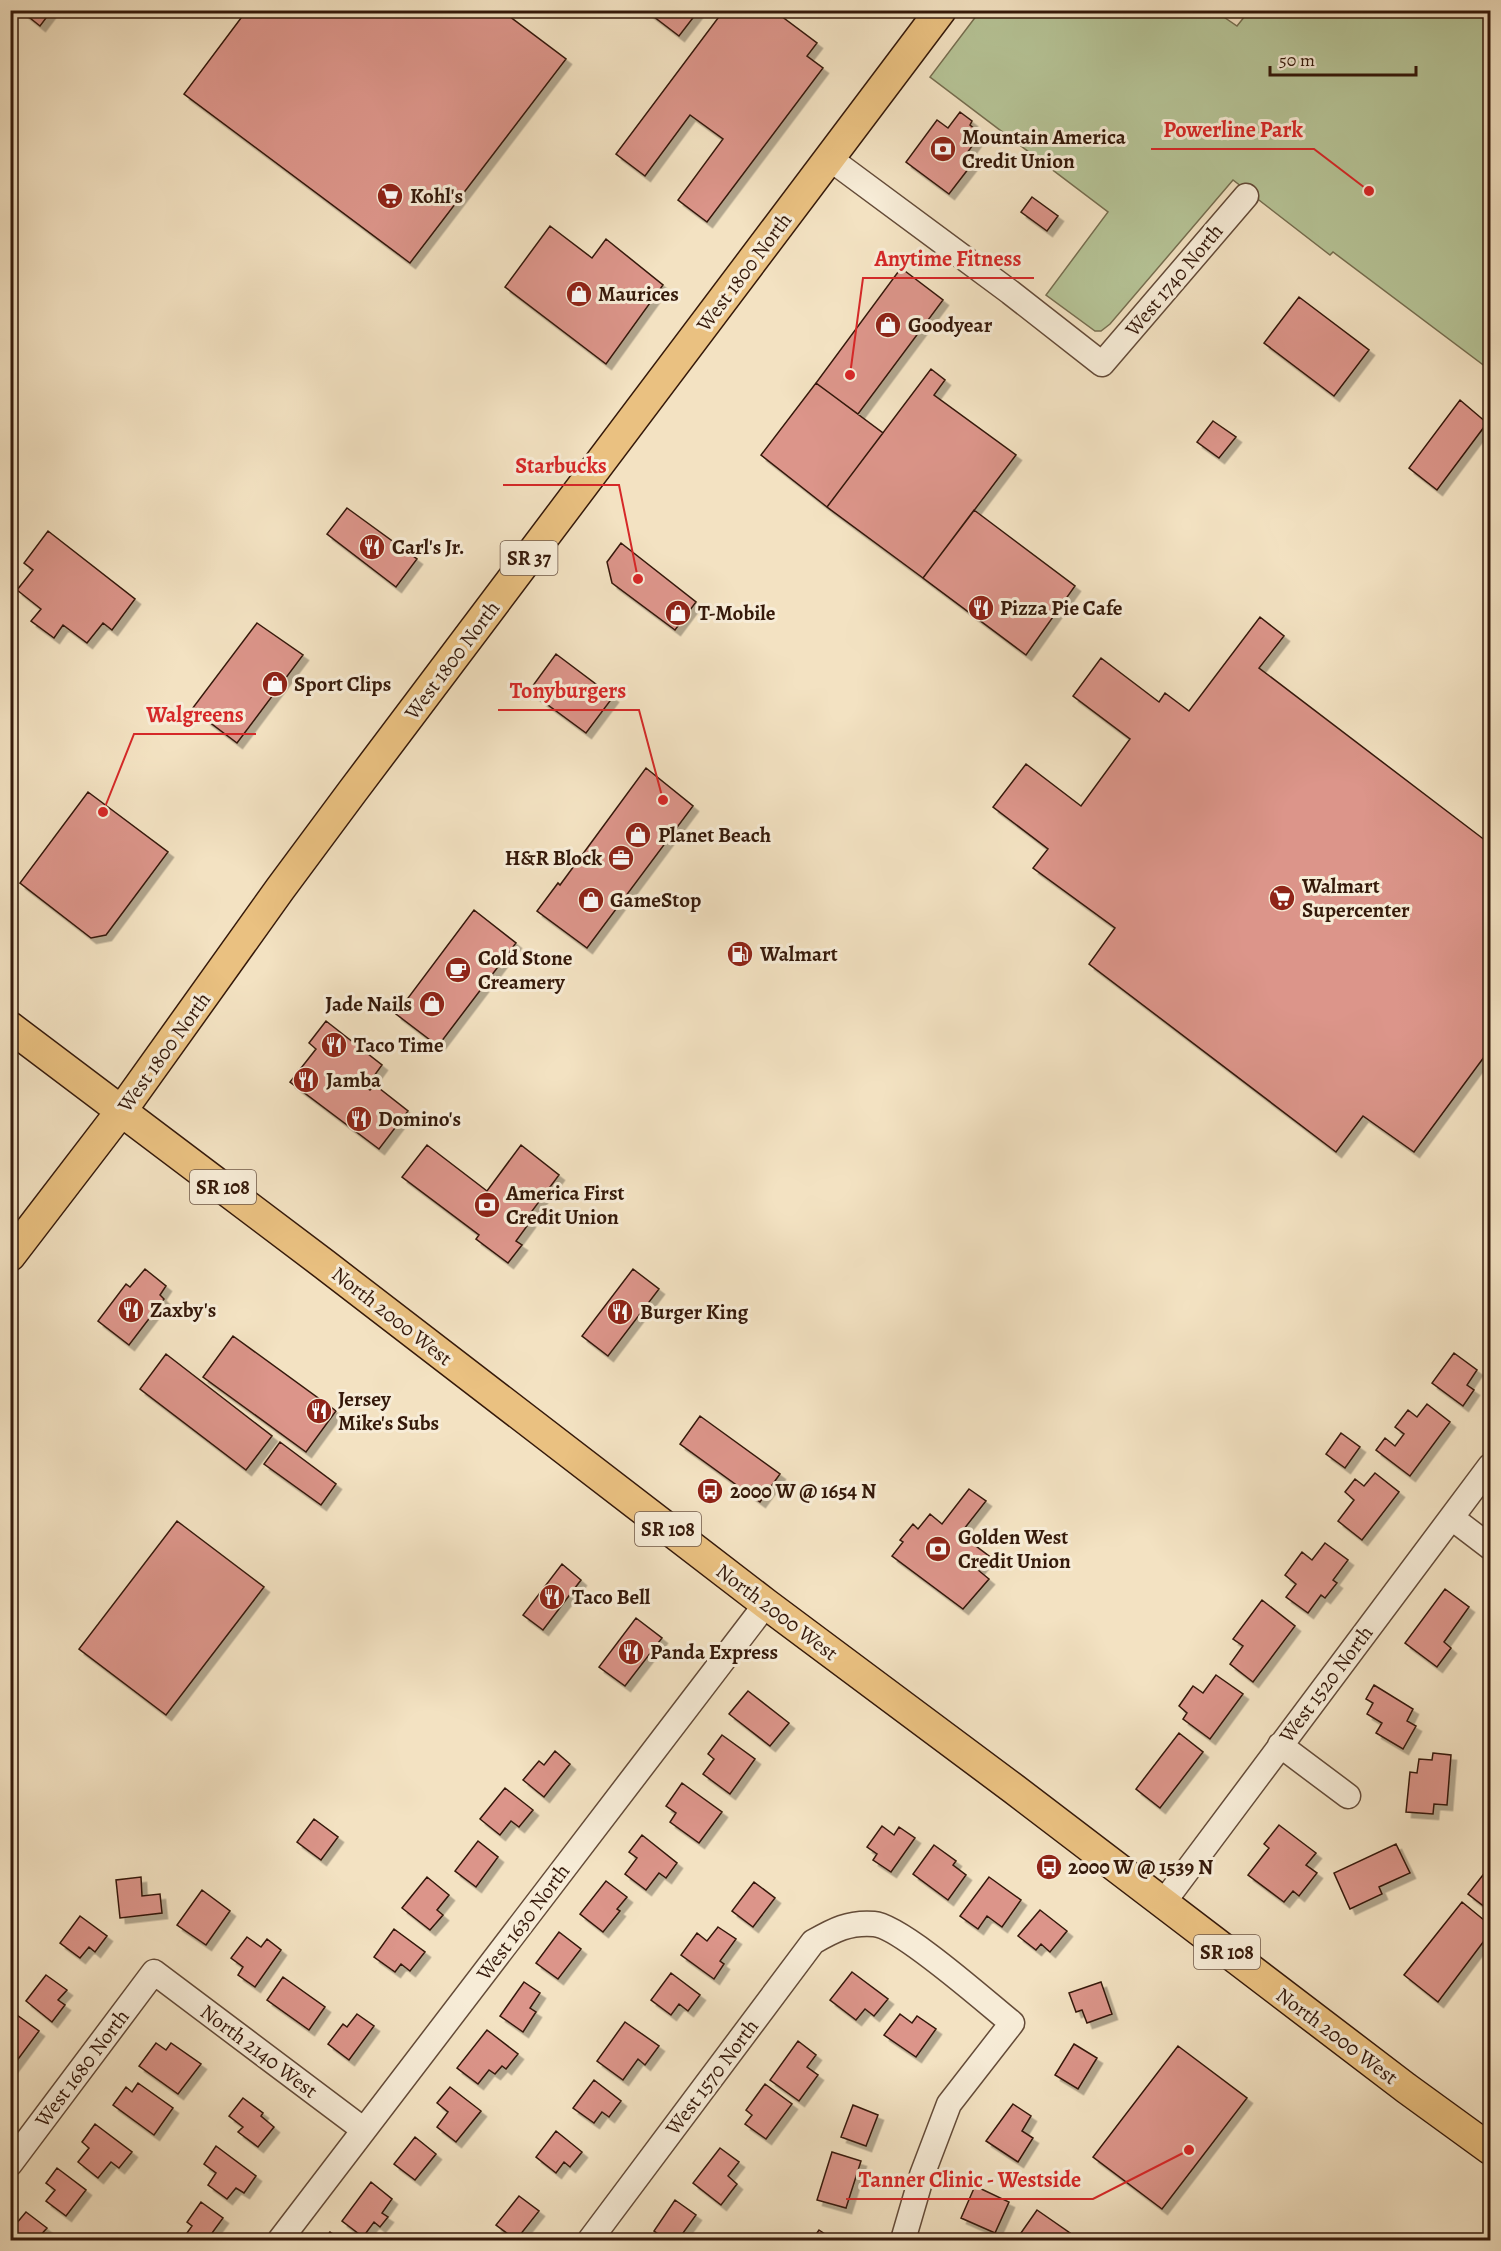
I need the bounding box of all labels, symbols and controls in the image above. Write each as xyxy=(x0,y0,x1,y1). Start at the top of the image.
scale bar xyxy=(1270,39,1416,77)
text: 50 m xyxy=(1279,48,1315,72)
callout: Powerline Park xyxy=(1151,109,1314,149)
text: Powerline Park xyxy=(1163,115,1303,145)
place label: Mountain America Credit Union xyxy=(962,123,1127,175)
bank icon: Mountain America Credit Union xyxy=(928,134,958,164)
supermarket icon: Kohl's xyxy=(375,181,405,211)
place label: Kohl's xyxy=(410,182,463,210)
street label: West 1800 North xyxy=(689,207,798,338)
street label: West 1740 North xyxy=(1118,218,1229,343)
callout: Anytime Fitness xyxy=(863,238,1034,278)
text: Anytime Fitness xyxy=(873,244,1022,274)
shop icon: Maurices xyxy=(564,279,594,309)
place label: Maurices xyxy=(598,280,679,308)
shop icon: Goodyear xyxy=(873,310,903,340)
place label: Goodyear xyxy=(908,311,993,339)
callout: Starbucks xyxy=(503,445,619,485)
text: Starbucks xyxy=(515,451,607,481)
restaurant icon: Carl's Jr. xyxy=(357,532,387,562)
place label: Carl's Jr. xyxy=(392,533,465,561)
road number: SR 37 xyxy=(500,541,558,575)
restaurant icon: Pizza Pie Cafe xyxy=(966,593,996,623)
place label: Pizza Pie Cafe xyxy=(1000,594,1123,622)
street label: West 1800 North xyxy=(397,595,506,726)
shop icon: T-Mobile xyxy=(663,598,693,628)
place label: T-Mobile xyxy=(698,599,776,627)
shop icon: Sport Clips xyxy=(260,669,290,699)
place label: Sport Clips xyxy=(294,670,391,698)
callout: Tonyburgers xyxy=(498,670,639,710)
text: Tonyburgers xyxy=(510,676,626,706)
callout: Walgreens xyxy=(134,694,256,734)
text: Walgreens xyxy=(145,700,244,730)
shop icon: Planet Beach xyxy=(623,820,653,850)
place label: Planet Beach xyxy=(658,821,771,849)
office icon: H&R Block xyxy=(606,843,636,873)
place label: H&R Block xyxy=(505,844,602,872)
place label: Walmart Supercenter xyxy=(1301,872,1410,924)
supermarket icon: Walmart Supercenter xyxy=(1267,883,1297,913)
shop icon: GameStop xyxy=(576,885,606,915)
place label: GameStop xyxy=(610,886,701,914)
fuel station icon: Walmart xyxy=(725,939,755,969)
place label: Walmart xyxy=(759,940,838,968)
place label: Cold Stone Creamery xyxy=(478,944,573,996)
cafe icon: Cold Stone Creamery xyxy=(443,955,473,985)
street label: West 1800 North xyxy=(110,986,217,1119)
shop icon: Jade Nails xyxy=(417,989,447,1019)
place label: Jade Nails xyxy=(325,990,412,1018)
restaurant icon: Taco Time xyxy=(319,1030,349,1060)
place label: Taco Time xyxy=(354,1031,444,1059)
restaurant icon: Jamba xyxy=(291,1065,321,1095)
place label: Jamba xyxy=(326,1066,382,1094)
restaurant icon: Domino's xyxy=(344,1104,374,1134)
place label: Domino's xyxy=(378,1105,461,1133)
road number: SR 108 xyxy=(190,1170,256,1204)
place label: America First Credit Union xyxy=(505,1179,624,1231)
bank icon: America First Credit Union xyxy=(472,1190,502,1220)
street label: North 2000 West xyxy=(326,1260,458,1372)
restaurant icon: Zaxby's xyxy=(116,1295,146,1325)
place label: Zaxby's xyxy=(150,1296,216,1324)
restaurant icon: Burger King xyxy=(605,1297,635,1327)
place label: Burger King xyxy=(640,1298,749,1326)
place label: Jersey Mike's Subs xyxy=(338,1385,439,1437)
restaurant icon: Jersey Mike's Subs xyxy=(304,1396,334,1426)
bus stop icon: 2000 W @ 1654 N xyxy=(695,1476,725,1506)
place label: 2000 W @ 1654 N xyxy=(730,1477,876,1505)
road number: SR 108 xyxy=(635,1512,701,1546)
place label: Golden West Credit Union xyxy=(958,1523,1071,1575)
bank icon: Golden West Credit Union xyxy=(923,1534,953,1564)
street label: North 2000 West xyxy=(710,1557,844,1667)
restaurant icon: Taco Bell xyxy=(537,1582,567,1612)
place label: Taco Bell xyxy=(572,1583,651,1611)
street label: West 1520 North xyxy=(1272,1620,1379,1749)
restaurant icon: Panda Express xyxy=(616,1637,646,1667)
place label: Panda Express xyxy=(650,1638,778,1666)
bus stop icon: 2000 W @ 1539 N xyxy=(1034,1852,1064,1882)
place label: 2000 W @ 1539 N xyxy=(1068,1853,1213,1881)
street label: West 1630 North xyxy=(469,1858,576,1987)
road number: SR 108 xyxy=(1194,1935,1260,1969)
street label: North 2000 West xyxy=(1270,1981,1404,2091)
street label: North 2140 West xyxy=(195,1998,323,2104)
street label: West 1680 North xyxy=(28,2003,136,2133)
street label: West 1570 North xyxy=(658,2013,765,2142)
callout: Tanner Clinic - Westside xyxy=(846,2159,1093,2199)
text: Tanner Clinic - Westside xyxy=(859,2165,1081,2195)

